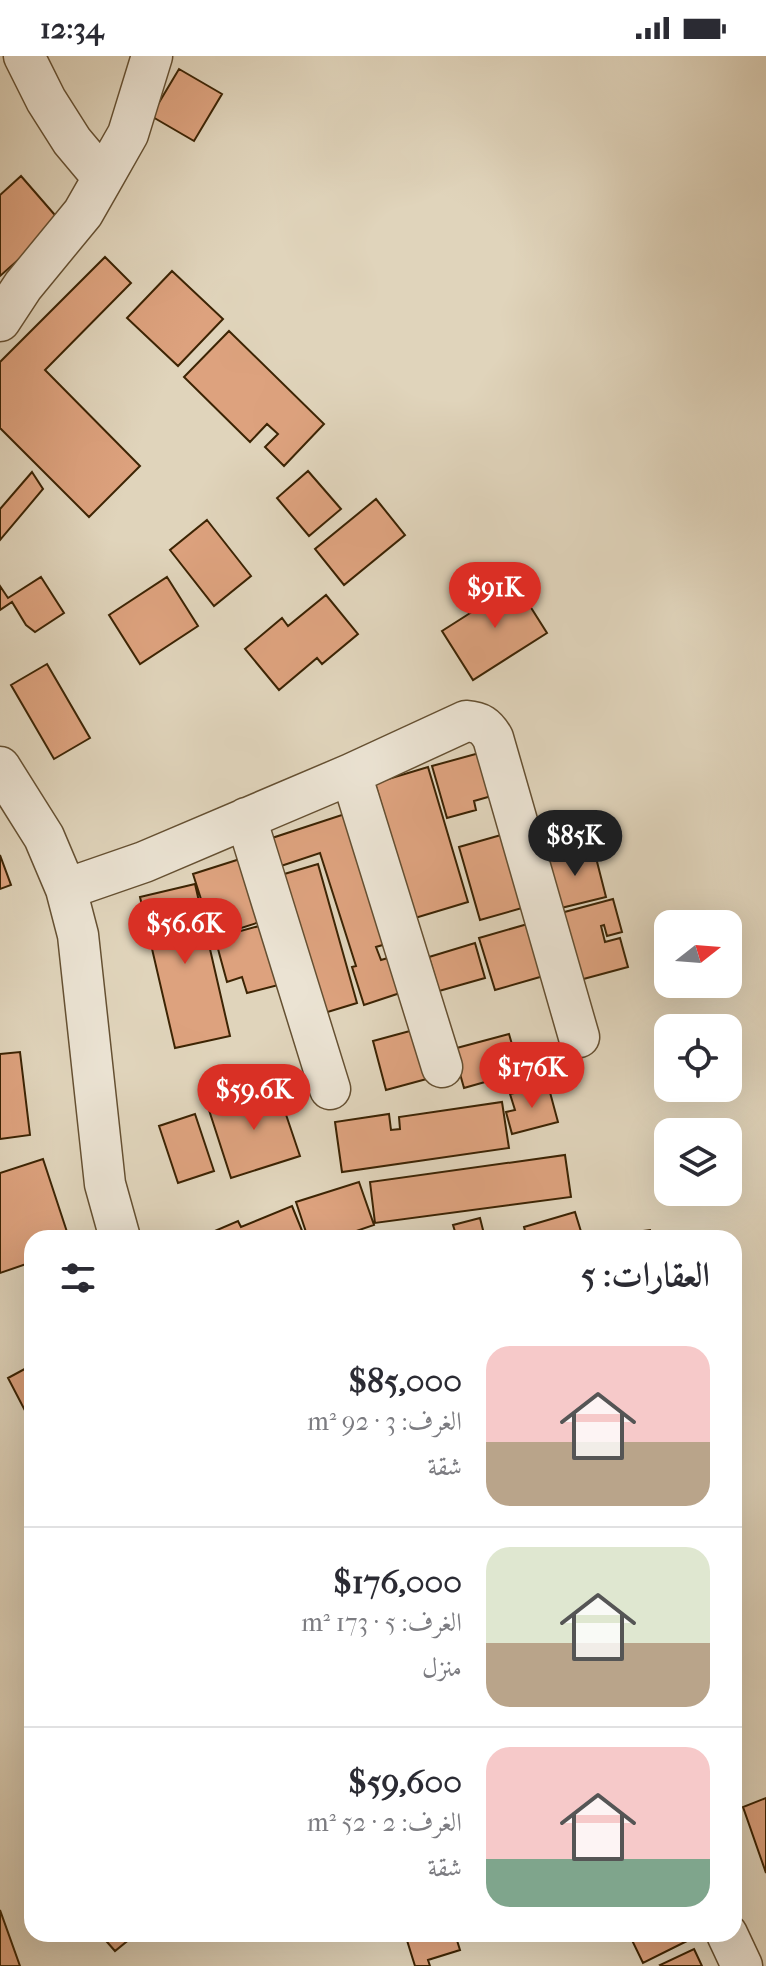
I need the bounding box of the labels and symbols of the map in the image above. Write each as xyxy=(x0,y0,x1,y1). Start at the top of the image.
pin: $91K xyxy=(448,562,542,630)
pin: $85K xyxy=(528,810,622,878)
pin: $56.6K xyxy=(120,898,250,966)
north arrow xyxy=(654,910,742,998)
pin: $176K xyxy=(476,1042,588,1110)
pin: $59.6K xyxy=(189,1064,319,1132)

